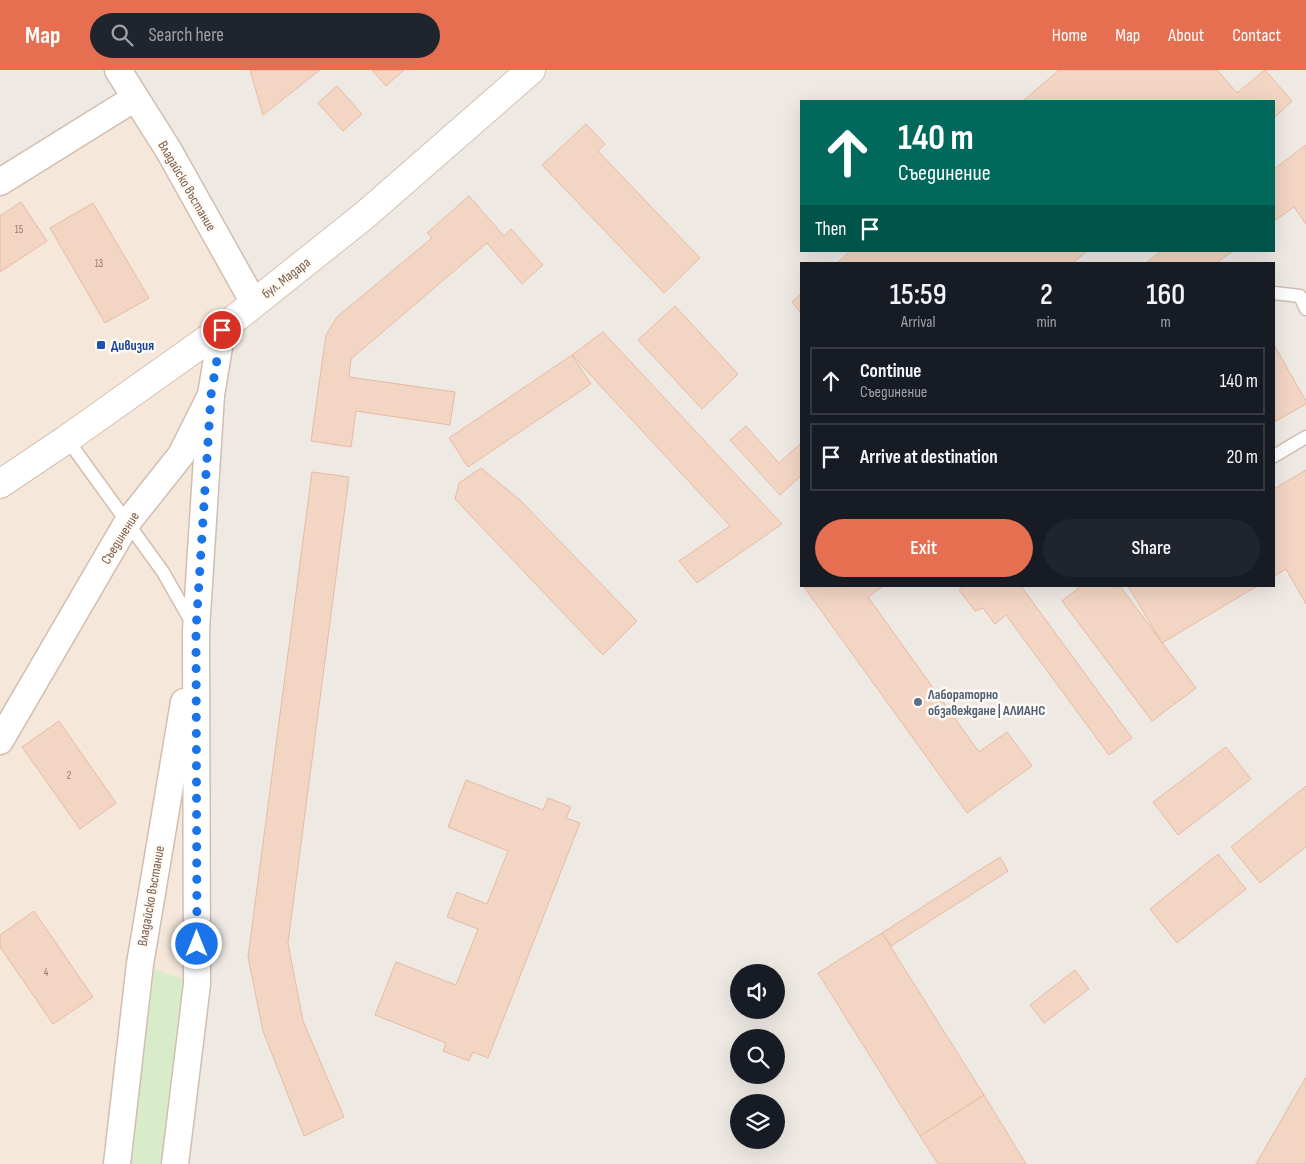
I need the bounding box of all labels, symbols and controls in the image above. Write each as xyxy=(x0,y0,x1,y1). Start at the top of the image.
search box xyxy=(90,13,440,58)
text: Map xyxy=(25,21,60,50)
icon: search xyxy=(108,21,136,49)
text: Search here xyxy=(148,24,224,47)
text: Home xyxy=(1052,25,1087,46)
text: Map xyxy=(1115,25,1140,46)
text: About xyxy=(1168,25,1204,46)
text: Contact xyxy=(1232,25,1281,46)
text: 140 m xyxy=(898,117,974,160)
icon: ahead xyxy=(815,120,880,185)
street label: Владайско въстание xyxy=(154,138,220,234)
text: Съединение xyxy=(898,160,991,187)
icon: arrive xyxy=(856,215,884,243)
text: Then xyxy=(815,218,846,241)
house number: 15 xyxy=(15,223,23,236)
street label: бул. Мадара xyxy=(258,254,314,302)
house number: 13 xyxy=(95,257,104,270)
text: 15:59 xyxy=(890,277,947,313)
text: 2 xyxy=(1040,277,1053,313)
text: 160 xyxy=(1146,277,1185,313)
pin xyxy=(201,309,243,351)
text: Arrival xyxy=(901,313,935,332)
text: min xyxy=(1036,313,1057,332)
text: m xyxy=(1161,313,1171,332)
icon: arrive xyxy=(208,316,236,344)
place label: Дивизия xyxy=(111,337,154,354)
marker: Дивизия xyxy=(95,339,107,351)
text: Continue xyxy=(860,360,921,383)
icon: ahead xyxy=(817,367,845,395)
text: 140 m xyxy=(1220,370,1258,393)
text: Съединение xyxy=(860,383,927,402)
icon: arrive xyxy=(817,443,845,471)
text: Arrive at destination xyxy=(860,446,998,469)
text: 20 m xyxy=(1226,446,1258,469)
street label: Съединение xyxy=(97,509,143,567)
button: Exit xyxy=(815,519,1033,577)
button: Share xyxy=(1043,519,1260,577)
place label: Лабораторно обзавеждане | АЛИАНС xyxy=(927,686,1045,719)
marker: Лабораторно обзавеждане | АЛИАНС xyxy=(912,696,924,708)
house number: 2 xyxy=(67,769,72,782)
street label: Владайско въстание xyxy=(134,845,168,947)
position arrow xyxy=(170,917,222,969)
map controls xyxy=(730,964,785,1149)
button: sound xyxy=(730,964,785,1019)
house number: 4 xyxy=(44,966,49,979)
button: search xyxy=(730,1029,785,1084)
button: layers xyxy=(730,1094,785,1149)

